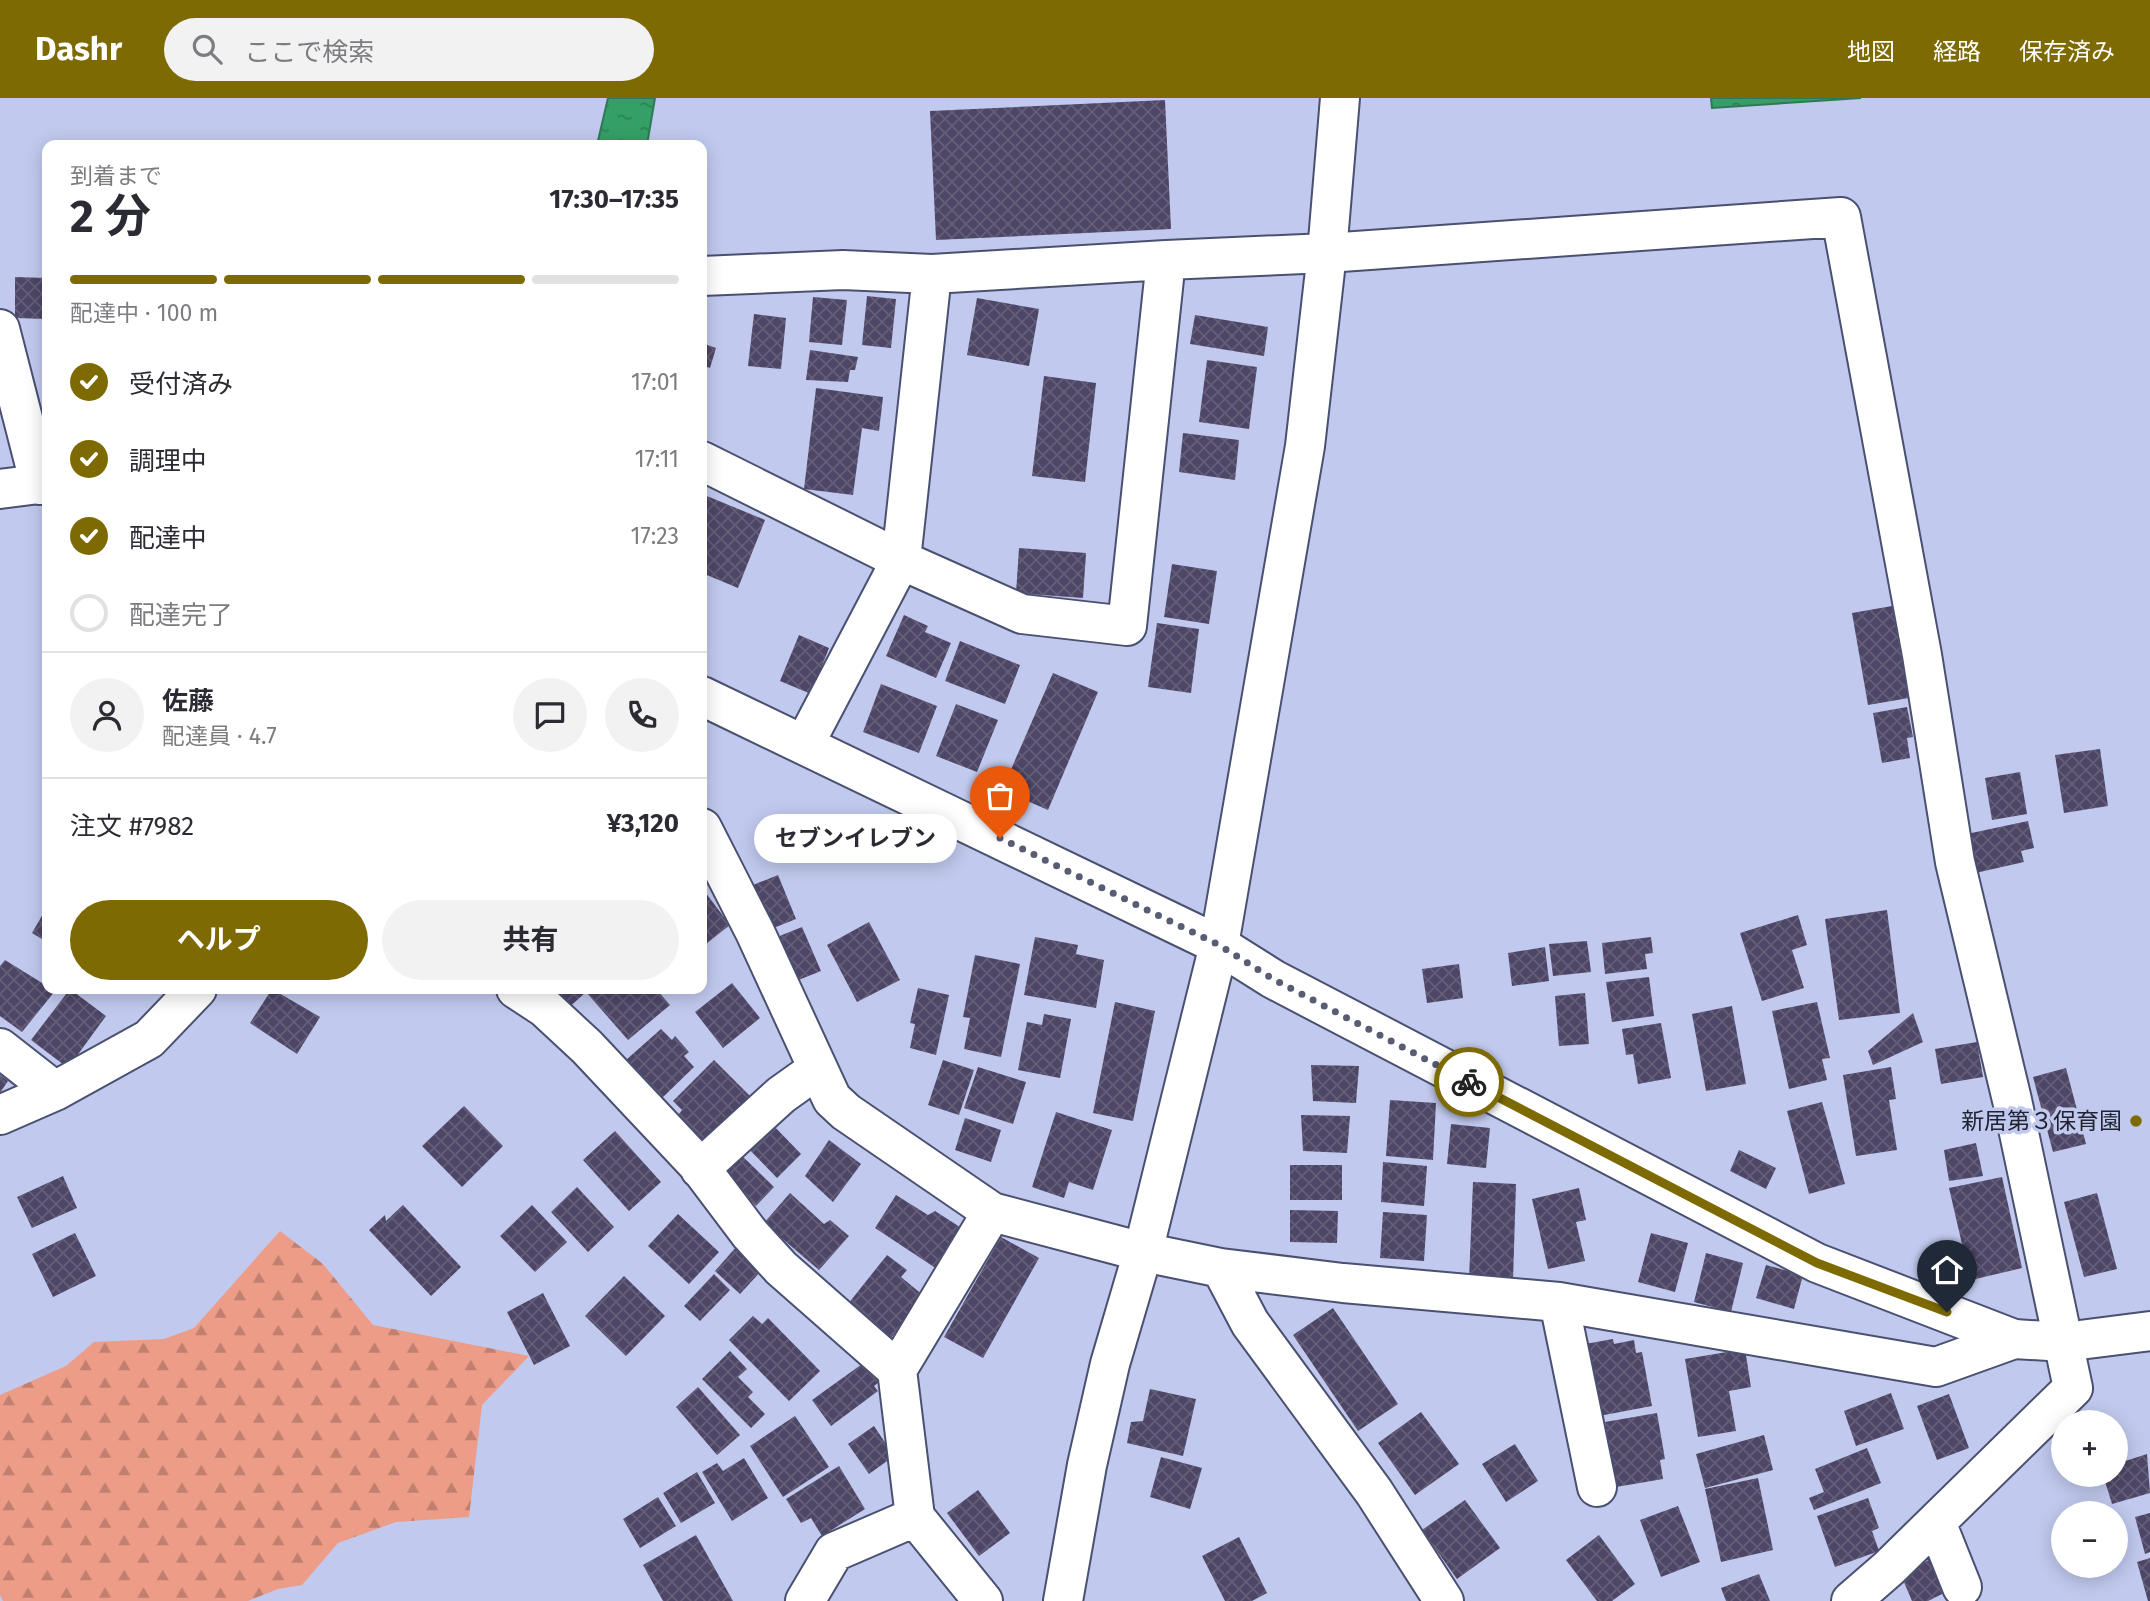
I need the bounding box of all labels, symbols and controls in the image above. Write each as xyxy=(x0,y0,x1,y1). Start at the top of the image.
search box xyxy=(164,18,654,81)
text: Dashr xyxy=(35,29,122,69)
icon: search xyxy=(188,30,226,68)
text: ここで検索 xyxy=(244,37,374,68)
text: 地図 xyxy=(1847,38,1895,66)
text: 経路 xyxy=(1933,38,1981,66)
text: 保存済み xyxy=(2019,38,2115,66)
text: 到着まで xyxy=(70,162,162,190)
text: 17:30–17:35 xyxy=(549,184,679,215)
text: 2 分 xyxy=(70,189,151,244)
text: 配達中 · 100 m xyxy=(70,299,218,327)
icon: check xyxy=(70,363,108,401)
text: 17:01 xyxy=(631,368,679,396)
text: 受付済み xyxy=(129,369,233,400)
icon: check xyxy=(70,440,108,478)
text: 17:11 xyxy=(635,445,679,473)
text: 調理中 xyxy=(129,446,207,477)
icon: check xyxy=(70,517,108,555)
text: 17:23 xyxy=(631,522,679,550)
text: 配達中 xyxy=(129,523,207,554)
text: 配達完了 xyxy=(129,600,233,631)
button: person xyxy=(70,678,144,752)
button: chat xyxy=(513,678,587,752)
button: phone xyxy=(605,678,679,752)
text: 佐藤 xyxy=(162,686,214,717)
text: 配達員 · 4.7 xyxy=(162,722,277,750)
pin xyxy=(970,766,1030,838)
icon: bag xyxy=(981,777,1019,815)
text: ¥3,120 xyxy=(607,808,679,839)
text: 注文 #7982 xyxy=(70,811,194,842)
callout: セブンイレブン xyxy=(755,814,958,862)
text: セブンイレブン xyxy=(775,824,936,852)
button: ヘルプ xyxy=(70,900,368,980)
button: 共有 xyxy=(382,900,679,980)
courier xyxy=(1434,1047,1504,1117)
icon: bike xyxy=(1450,1063,1488,1101)
place label: 新居第３保育園 xyxy=(1961,1107,2122,1135)
marker: 新居第３保育園 xyxy=(2128,1113,2144,1129)
pin xyxy=(1917,1240,1977,1312)
icon: home xyxy=(1928,1251,1966,1289)
map controls xyxy=(2051,1410,2128,1578)
button: + xyxy=(2051,1410,2128,1487)
button: − xyxy=(2051,1501,2128,1578)

